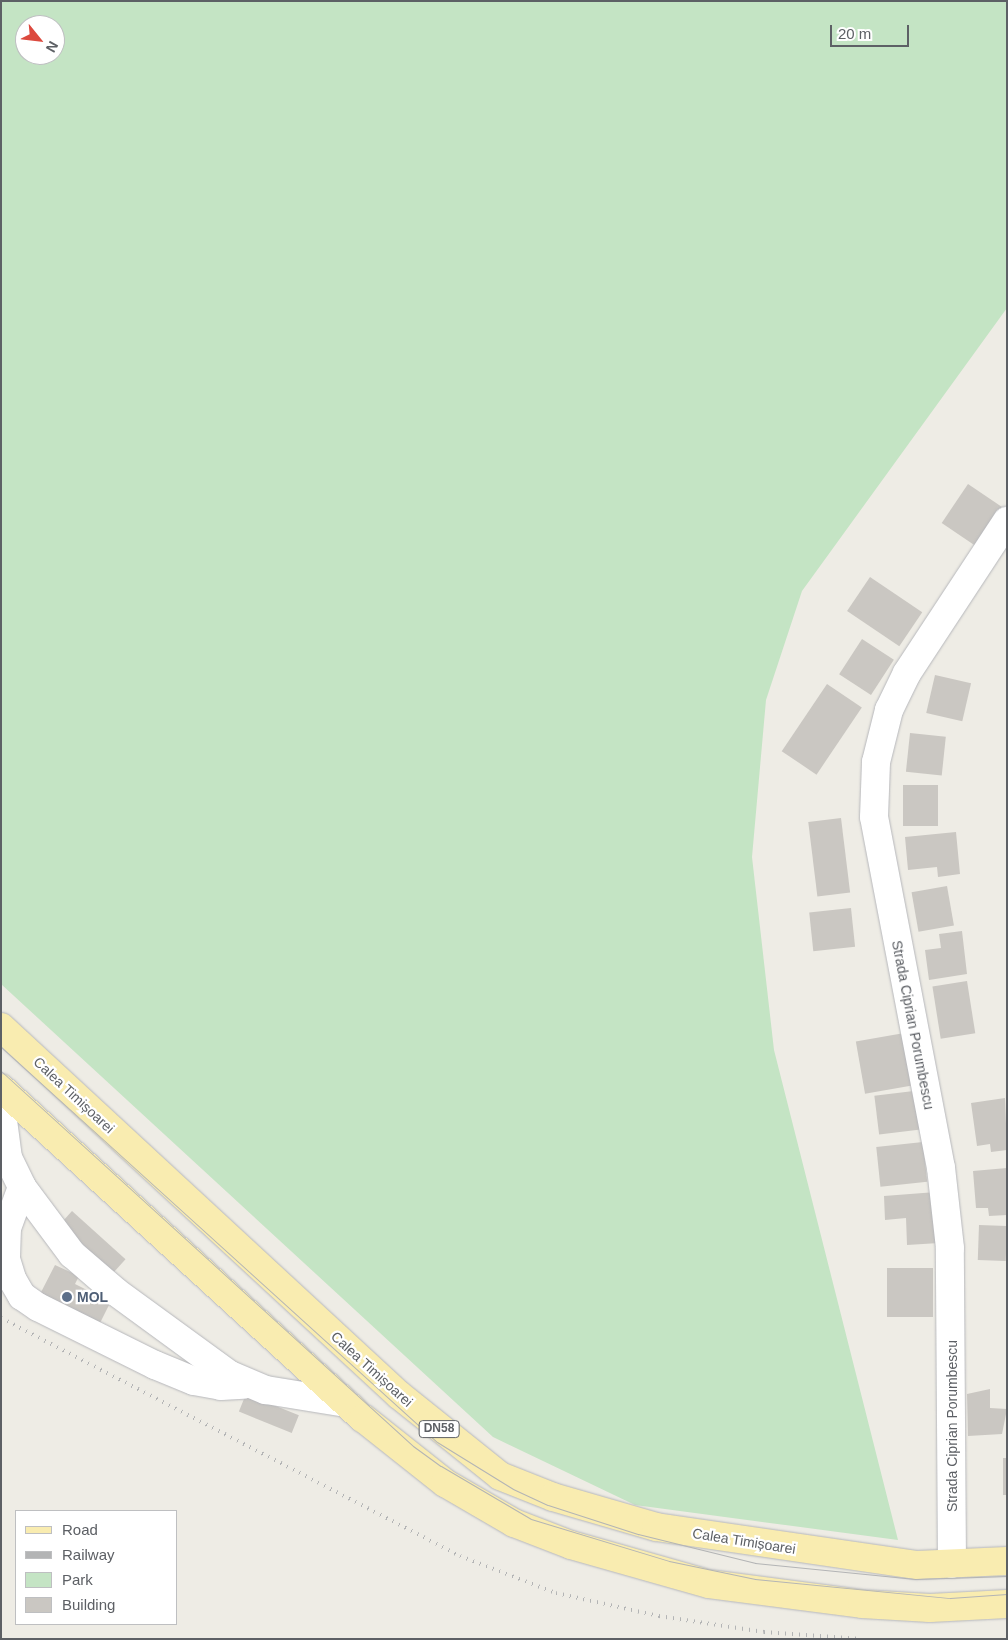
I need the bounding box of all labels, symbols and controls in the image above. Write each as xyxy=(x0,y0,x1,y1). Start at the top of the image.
north arrow xyxy=(15,15,65,65)
scale bar xyxy=(833,15,912,47)
text: 20 m xyxy=(838,25,871,42)
text: N xyxy=(43,38,62,55)
street label: Strada Ciprian Porumbescu xyxy=(888,939,938,1111)
street label: Calea Timișoarei xyxy=(30,1053,118,1137)
place label: MOL xyxy=(77,1289,108,1305)
marker: MOL xyxy=(61,1291,73,1303)
street label: Calea Timișoarei xyxy=(328,1328,416,1410)
street label: Strada Ciprian Porumbescu xyxy=(944,1340,960,1512)
road number: DN58 xyxy=(418,1420,460,1438)
legend xyxy=(15,1510,178,1625)
text: Road xyxy=(62,1521,98,1538)
street label: Calea Timișoarei xyxy=(691,1525,797,1557)
text: Railway xyxy=(62,1546,115,1563)
text: Park xyxy=(62,1571,93,1588)
text: Building xyxy=(62,1596,115,1613)

